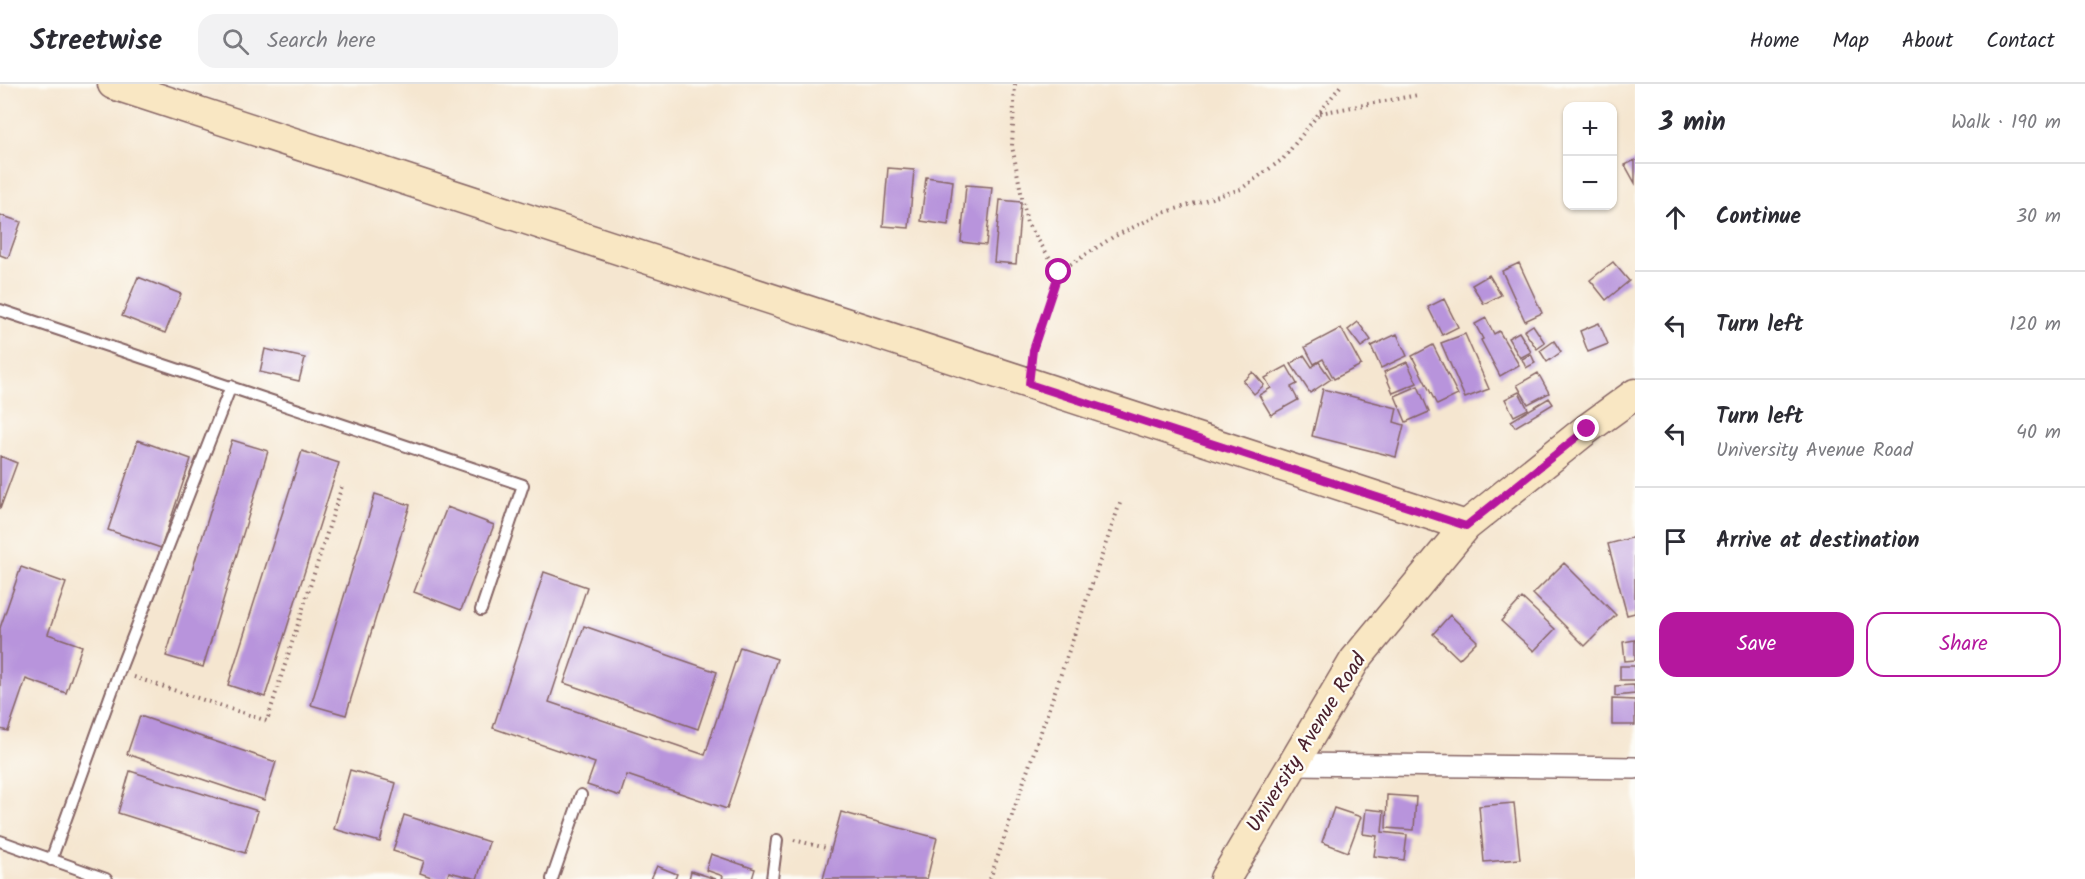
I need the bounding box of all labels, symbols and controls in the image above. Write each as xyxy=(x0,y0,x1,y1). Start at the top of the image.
search box xyxy=(198,14,618,68)
text: Streetwise xyxy=(30,19,162,64)
text: Search here xyxy=(267,24,376,59)
icon: search xyxy=(219,25,252,58)
text: Home xyxy=(1750,25,1799,58)
text: Map xyxy=(1832,25,1869,58)
text: About xyxy=(1902,25,1953,58)
text: Contact xyxy=(1986,25,2055,58)
map controls xyxy=(1563,102,1617,210)
button: + xyxy=(1563,102,1617,156)
text: 3 min xyxy=(1659,102,1726,144)
text: Walk · 190 m xyxy=(1951,107,2061,139)
button: − xyxy=(1563,156,1617,210)
text: Continue xyxy=(1716,200,1801,235)
icon: ahead xyxy=(1659,201,1692,234)
text: 30 m xyxy=(2016,201,2061,233)
route start xyxy=(1045,258,1071,284)
text: Turn left xyxy=(1716,308,1803,343)
icon: left xyxy=(1659,309,1692,342)
text: 120 m xyxy=(2009,309,2061,341)
text: Turn left xyxy=(1716,400,1803,435)
route end xyxy=(1573,415,1599,441)
icon: left xyxy=(1659,417,1692,450)
text: 40 m xyxy=(2016,417,2061,449)
text: University Avenue Road xyxy=(1716,435,1913,467)
text: Arrive at destination xyxy=(1716,524,1919,559)
icon: arrive xyxy=(1659,525,1692,558)
button: Save xyxy=(1659,612,1854,677)
button: Share xyxy=(1866,612,2061,677)
street label: University Avenue Road xyxy=(1238,646,1376,839)

